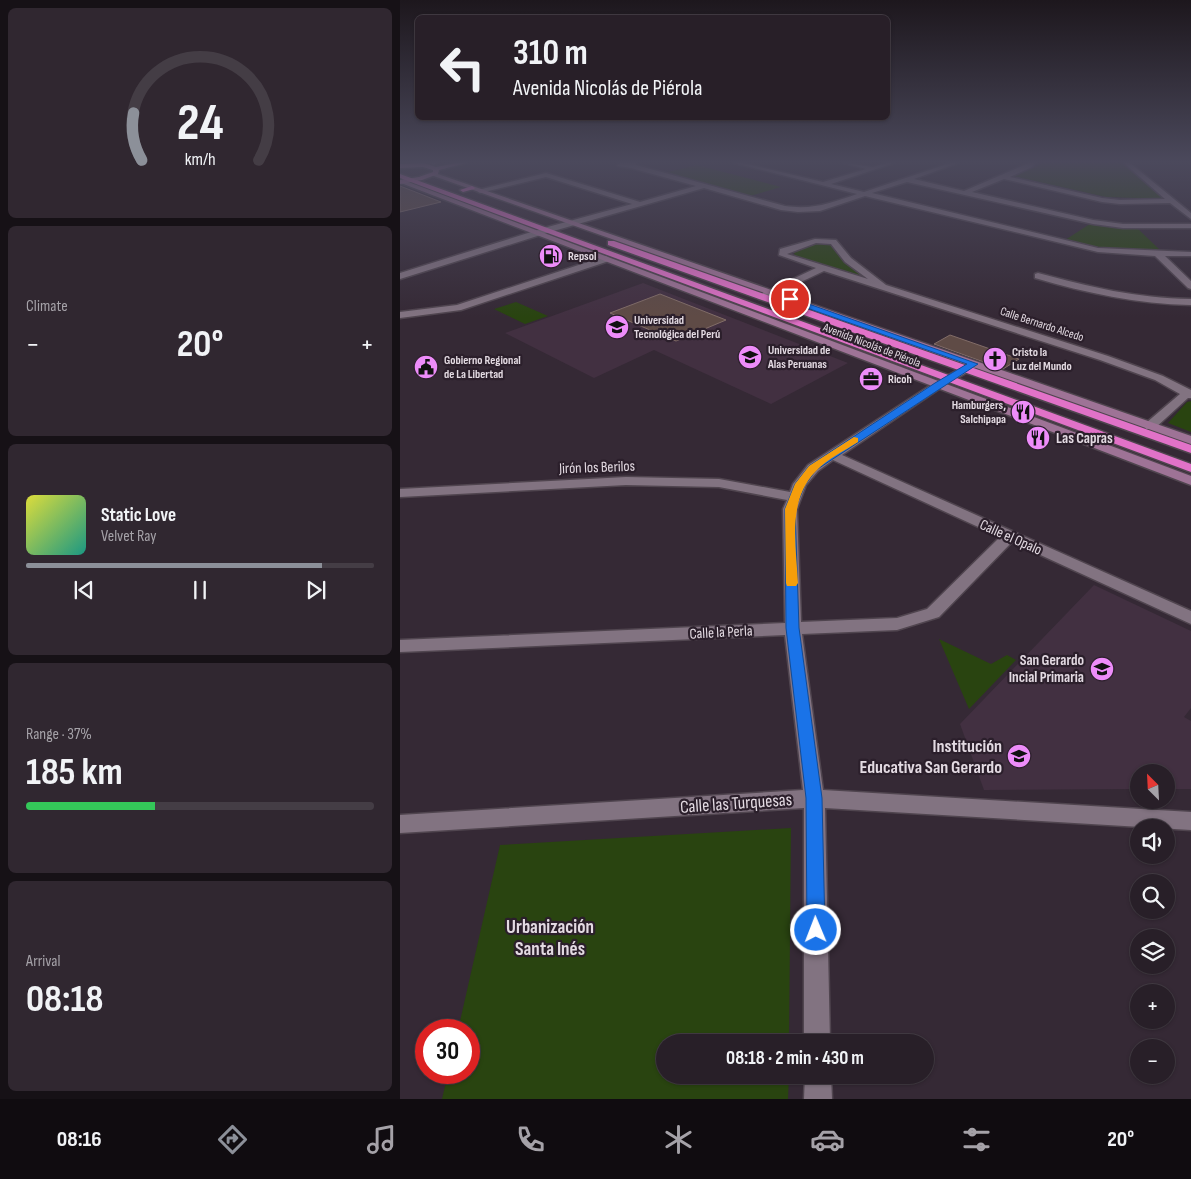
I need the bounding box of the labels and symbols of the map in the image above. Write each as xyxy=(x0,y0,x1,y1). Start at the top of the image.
fuel station icon: Repsol xyxy=(538,243,564,269)
place label: Repsol xyxy=(568,249,596,264)
pin xyxy=(769,278,811,320)
street label: Calle Bernardo Alcedo xyxy=(998,304,1086,345)
place label: Universidad Tecnológica del Perú xyxy=(634,313,720,342)
school or university icon: Universidad Tecnológica del Perú xyxy=(604,314,630,340)
street label: Avenida Nicolás de Piérola xyxy=(820,320,923,371)
place label: Universidad de Alas Peruanas xyxy=(767,343,830,372)
school or university icon: Universidad de Alas Peruanas xyxy=(737,344,763,370)
place label: Cristo la Luz del Mundo xyxy=(1012,345,1072,374)
church icon: Cristo la Luz del Mundo xyxy=(982,346,1008,372)
place label: Gobierno Regional de La Libertad xyxy=(444,353,521,382)
public building icon: Gobierno Regional de La Libertad xyxy=(413,354,439,380)
office icon: Ricoh xyxy=(858,366,884,392)
place label: Ricoh xyxy=(888,372,912,387)
place label: Hamburgers, Salchipapa xyxy=(952,398,1006,427)
restaurant icon: Hamburgers, Salchipapa xyxy=(1010,399,1036,425)
restaurant icon: Las Capras xyxy=(1025,425,1051,451)
place label: Las Capras xyxy=(1056,429,1113,448)
street label: Jirón los Berilos xyxy=(558,457,635,478)
street label: Calle el Opalo xyxy=(977,515,1045,560)
street label: Calle la Perla xyxy=(689,621,753,644)
place label: San Gerardo Incial Primaria xyxy=(1009,651,1084,687)
school or university icon: San Gerardo Incial Primaria xyxy=(1089,656,1115,682)
place label: Institución Educativa San Gerardo xyxy=(860,736,1002,778)
school or university icon: Institución Educativa San Gerardo xyxy=(1006,743,1032,769)
north arrow xyxy=(1130,764,1175,809)
street label: Calle las Turquesas xyxy=(679,789,793,818)
position arrow xyxy=(789,903,841,955)
district label: Urbanización Santa Inés xyxy=(506,916,594,961)
speed limit sign: 30 xyxy=(415,1019,480,1084)

